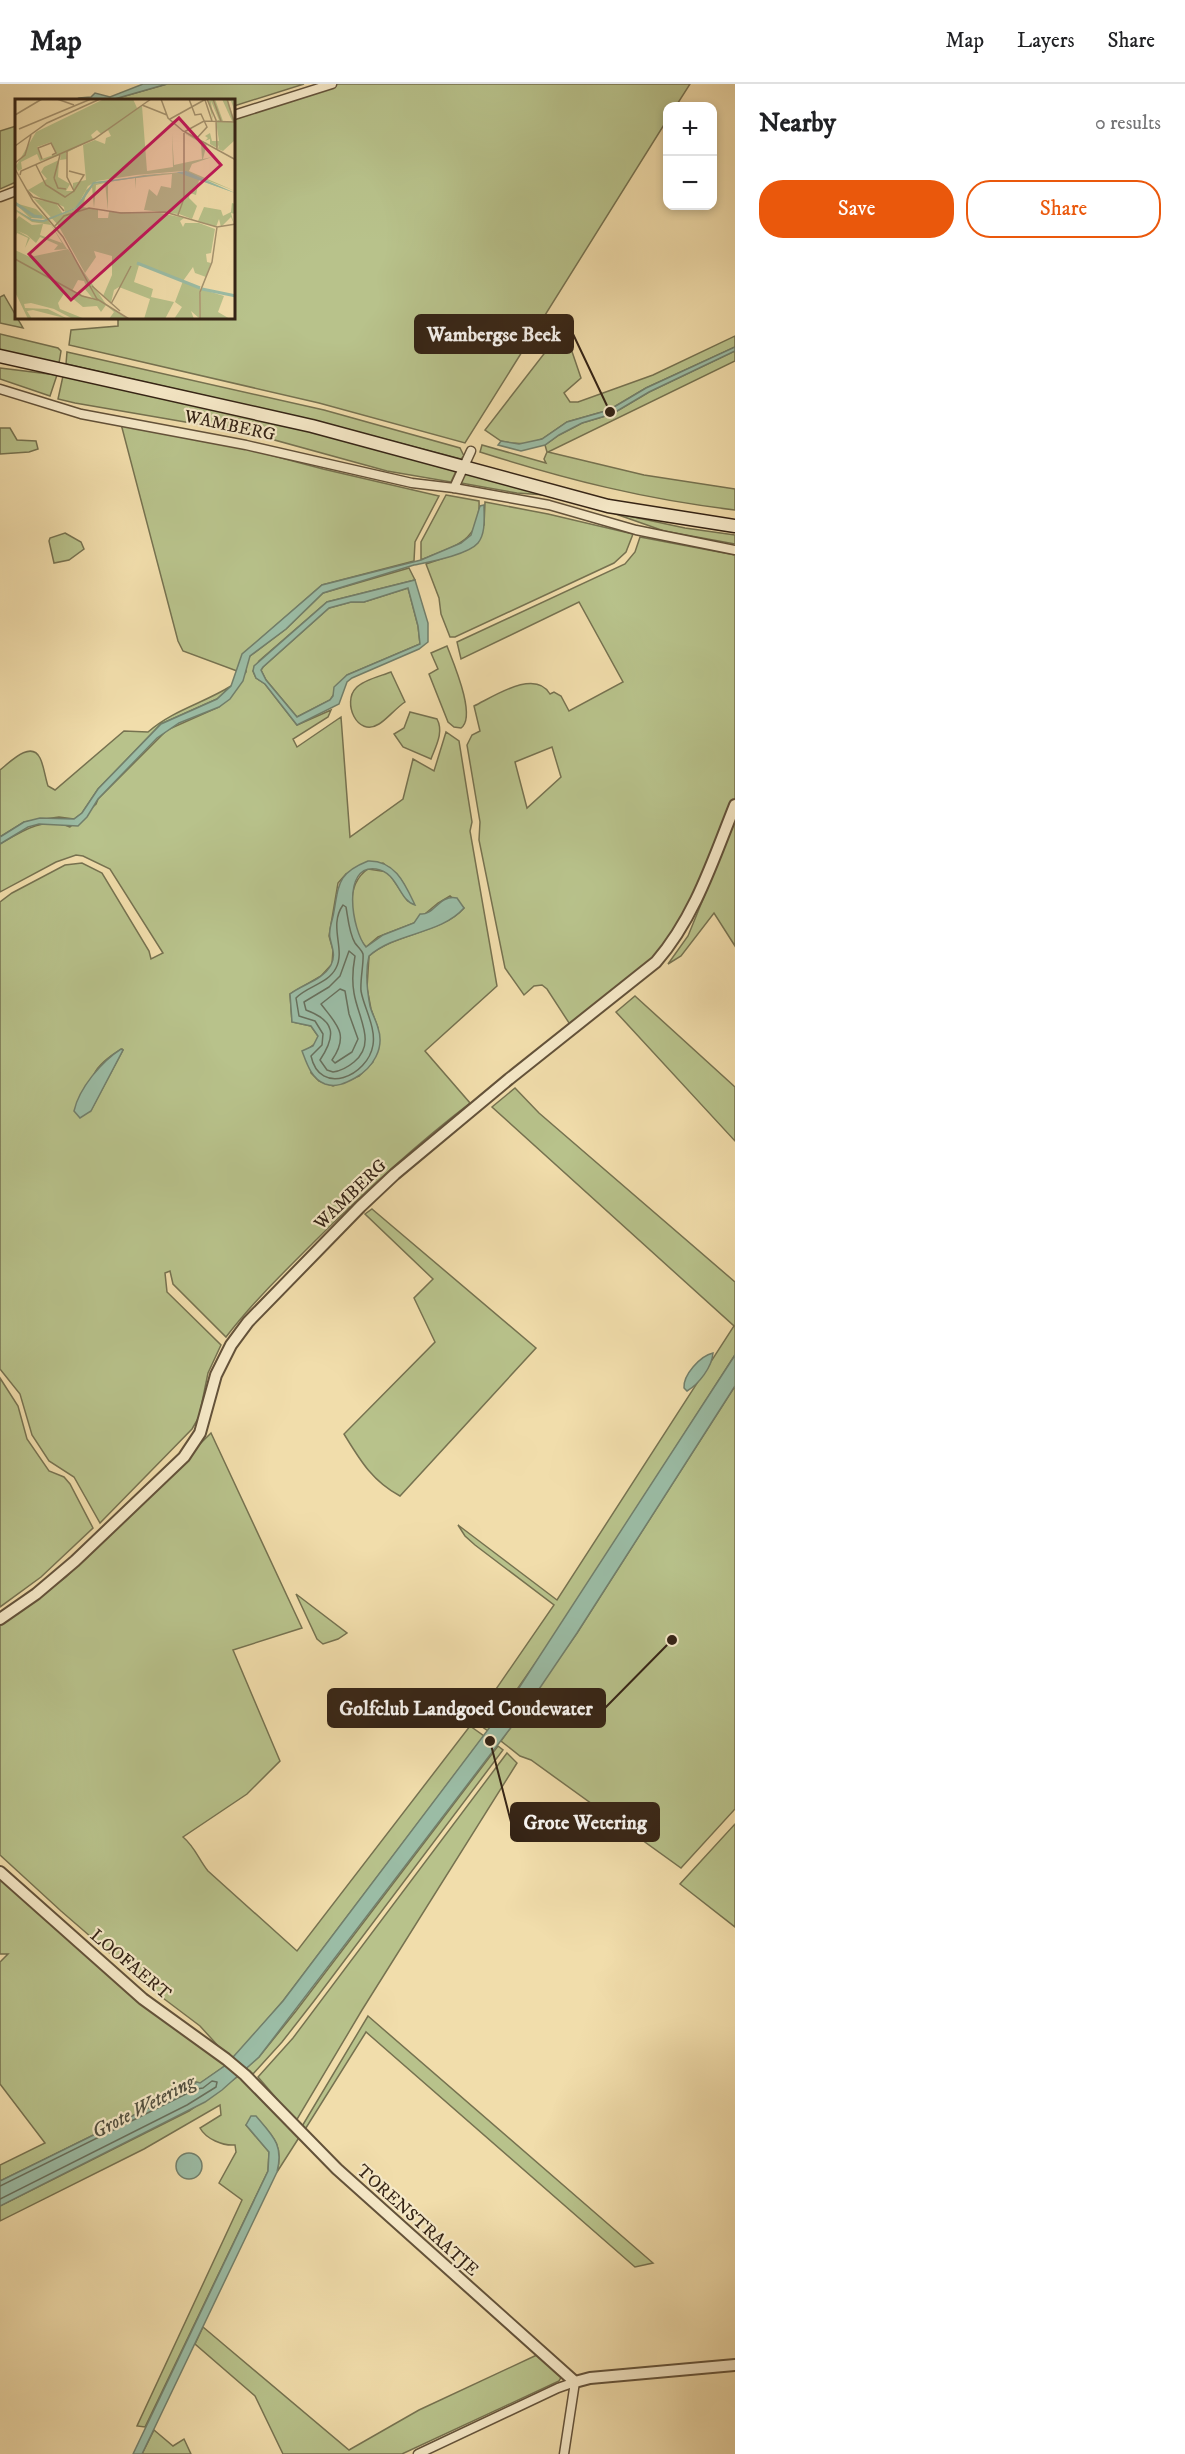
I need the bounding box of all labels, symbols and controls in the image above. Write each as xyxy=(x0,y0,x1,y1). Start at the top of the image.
text: Map xyxy=(30,24,82,59)
text: Map xyxy=(945,28,984,54)
text: Layers xyxy=(1017,28,1075,54)
text: Share xyxy=(1108,28,1155,54)
inset map xyxy=(15,99,236,320)
map controls xyxy=(663,102,717,210)
button: + xyxy=(663,102,717,156)
text: Nearby xyxy=(759,107,836,140)
text: 0 results xyxy=(1095,111,1161,136)
button: − xyxy=(663,156,717,210)
button: Save xyxy=(759,180,954,238)
button: Share xyxy=(966,180,1161,238)
callout: Wambergse Beek xyxy=(415,315,573,353)
text: Wambergse Beek xyxy=(426,323,562,348)
street label: WAMBERG xyxy=(181,405,278,446)
street label: WAMBERG xyxy=(309,1154,392,1235)
callout: Golfclub Landgoed Coudewater xyxy=(328,1689,605,1727)
text: Golfclub Landgoed Coudewater xyxy=(339,1697,593,1722)
callout: Grote Wetering xyxy=(511,1803,659,1841)
text: Grote Wetering xyxy=(523,1811,648,1836)
street label: LOOFAERT xyxy=(85,1925,175,2005)
water label: Grote Wetering xyxy=(88,2069,201,2145)
street label: TORENSTRAATJE xyxy=(352,2160,483,2282)

